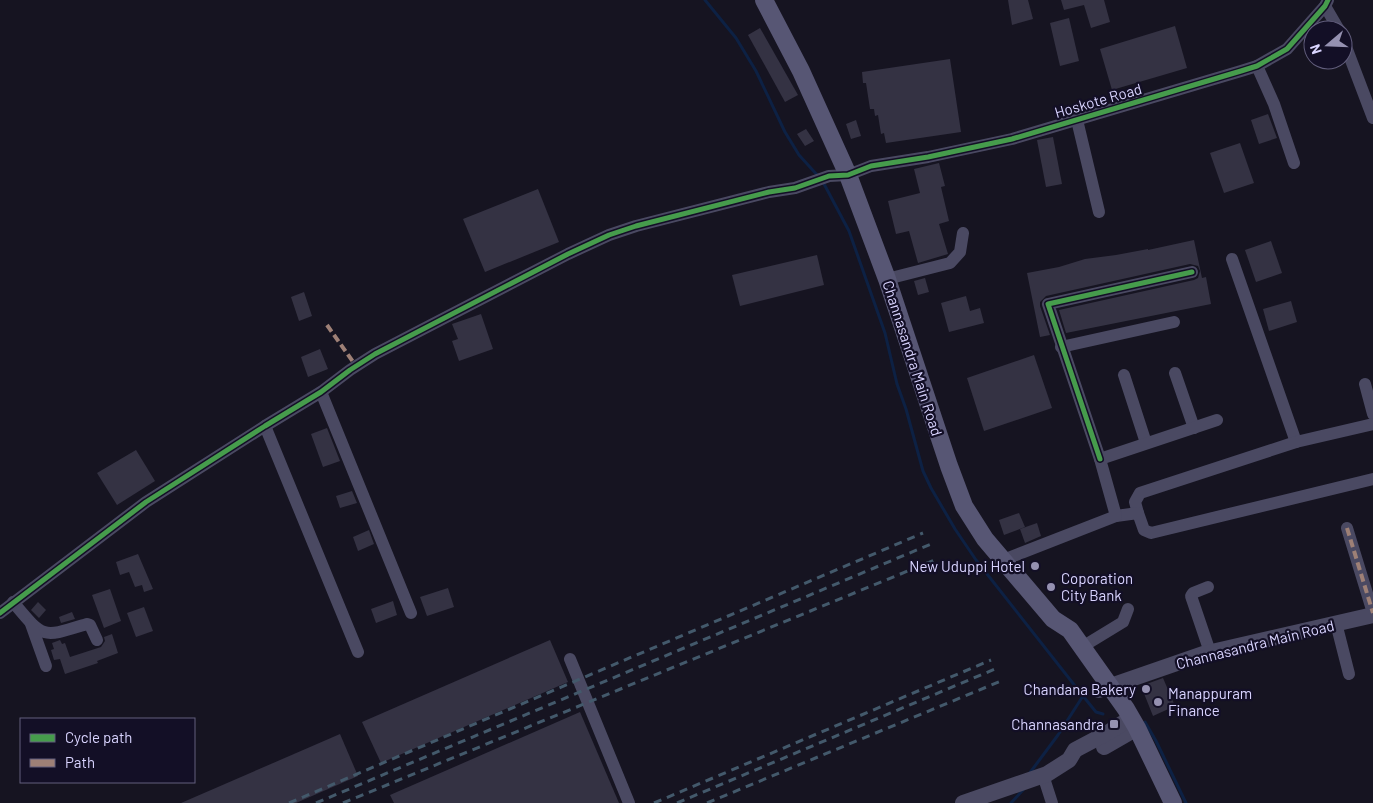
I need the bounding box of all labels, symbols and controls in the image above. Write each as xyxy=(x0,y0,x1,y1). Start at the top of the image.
north arrow xyxy=(1303,20,1353,70)
text: N xyxy=(1306,42,1325,57)
street label: Hoskote Road xyxy=(1052,79,1144,121)
street label: Channasandra Main Road xyxy=(879,278,947,438)
place label: New Uduppi Hotel xyxy=(909,557,1025,575)
marker: New Uduppi Hotel xyxy=(1029,560,1041,572)
place label: Coporation City Bank xyxy=(1061,569,1133,604)
marker: Coporation City Bank xyxy=(1045,581,1057,593)
street label: Channasandra Main Road xyxy=(1174,616,1336,672)
place label: Chandana Bakery xyxy=(1024,680,1136,698)
marker: Chandana Bakery xyxy=(1140,683,1152,695)
place label: Manappuram Finance xyxy=(1168,684,1252,719)
marker: Manappuram Finance xyxy=(1152,696,1164,708)
place label: Channasandra xyxy=(1011,715,1104,733)
legend xyxy=(20,718,195,783)
marker: Channasandra xyxy=(1108,718,1120,730)
text: Cycle path xyxy=(65,728,132,746)
text: Path xyxy=(65,753,95,771)

